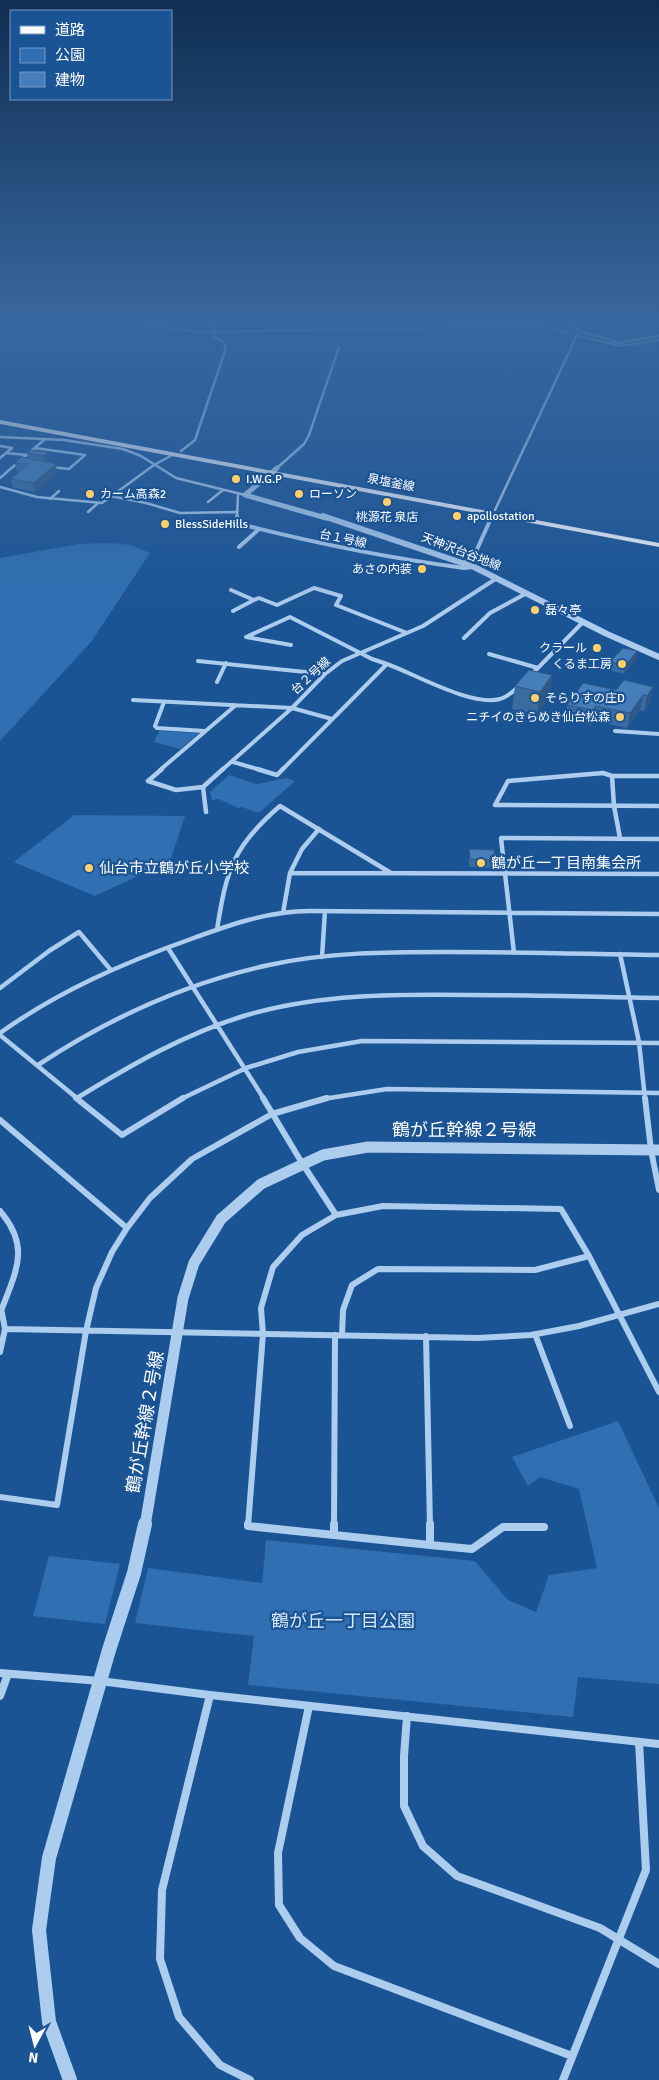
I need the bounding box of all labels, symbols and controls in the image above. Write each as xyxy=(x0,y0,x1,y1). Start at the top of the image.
legend xyxy=(10,10,172,100)
text: 道路 xyxy=(55,21,85,39)
text: 公園 xyxy=(55,46,85,64)
text: 建物 xyxy=(55,71,85,89)
street label: 泉塩釜線 xyxy=(366,471,416,495)
place label: I.W.G.P xyxy=(246,472,282,487)
marker: I.W.G.P xyxy=(230,473,242,485)
place label: カーム高森2 xyxy=(100,487,166,502)
place label: ローソン xyxy=(309,487,357,502)
marker: カーム高森2 xyxy=(84,488,96,500)
marker: ローソン xyxy=(293,488,305,500)
marker: 桃源花 泉店 xyxy=(381,496,393,508)
place label: apollostation xyxy=(467,509,534,524)
place label: 桃源花 泉店 xyxy=(356,510,418,525)
marker: apollostation xyxy=(451,510,463,522)
place label: BlessSideHills xyxy=(175,517,248,532)
marker: BlessSideHills xyxy=(159,518,171,530)
street label: 台１号線 xyxy=(318,527,368,551)
street label: 天神沢台谷地線 xyxy=(419,530,503,574)
place label: あさの内装 xyxy=(352,562,412,577)
marker: あさの内装 xyxy=(416,563,428,575)
place label: 磊々亭 xyxy=(545,603,581,618)
marker: 磊々亭 xyxy=(529,604,541,616)
place label: クラール xyxy=(539,641,587,656)
marker: クラール xyxy=(591,642,603,654)
street label: 台２号線 xyxy=(288,654,334,698)
place label: くるま工房 xyxy=(552,657,612,672)
marker: くるま工房 xyxy=(616,658,628,670)
place label: そらりすの庄D xyxy=(545,691,625,706)
marker: そらりすの庄D xyxy=(529,692,541,704)
place label: ニチイのきらめき仙台松森 xyxy=(466,710,610,725)
marker: ニチイのきらめき仙台松森 xyxy=(614,711,626,723)
place label: 鶴が丘一丁目南集会所 xyxy=(491,854,641,872)
marker: 鶴が丘一丁目南集会所 xyxy=(475,857,487,869)
place label: 仙台市立鶴が丘小学校 xyxy=(99,859,249,877)
marker: 仙台市立鶴が丘小学校 xyxy=(83,862,95,874)
street label: 鶴が丘幹線２号線 xyxy=(392,1119,536,1141)
street label: 鶴が丘幹線２号線 xyxy=(122,1349,168,1495)
park label: 鶴が丘一丁目公園 xyxy=(271,1610,415,1632)
north arrow xyxy=(10,2020,60,2070)
text: N xyxy=(28,2048,39,2066)

